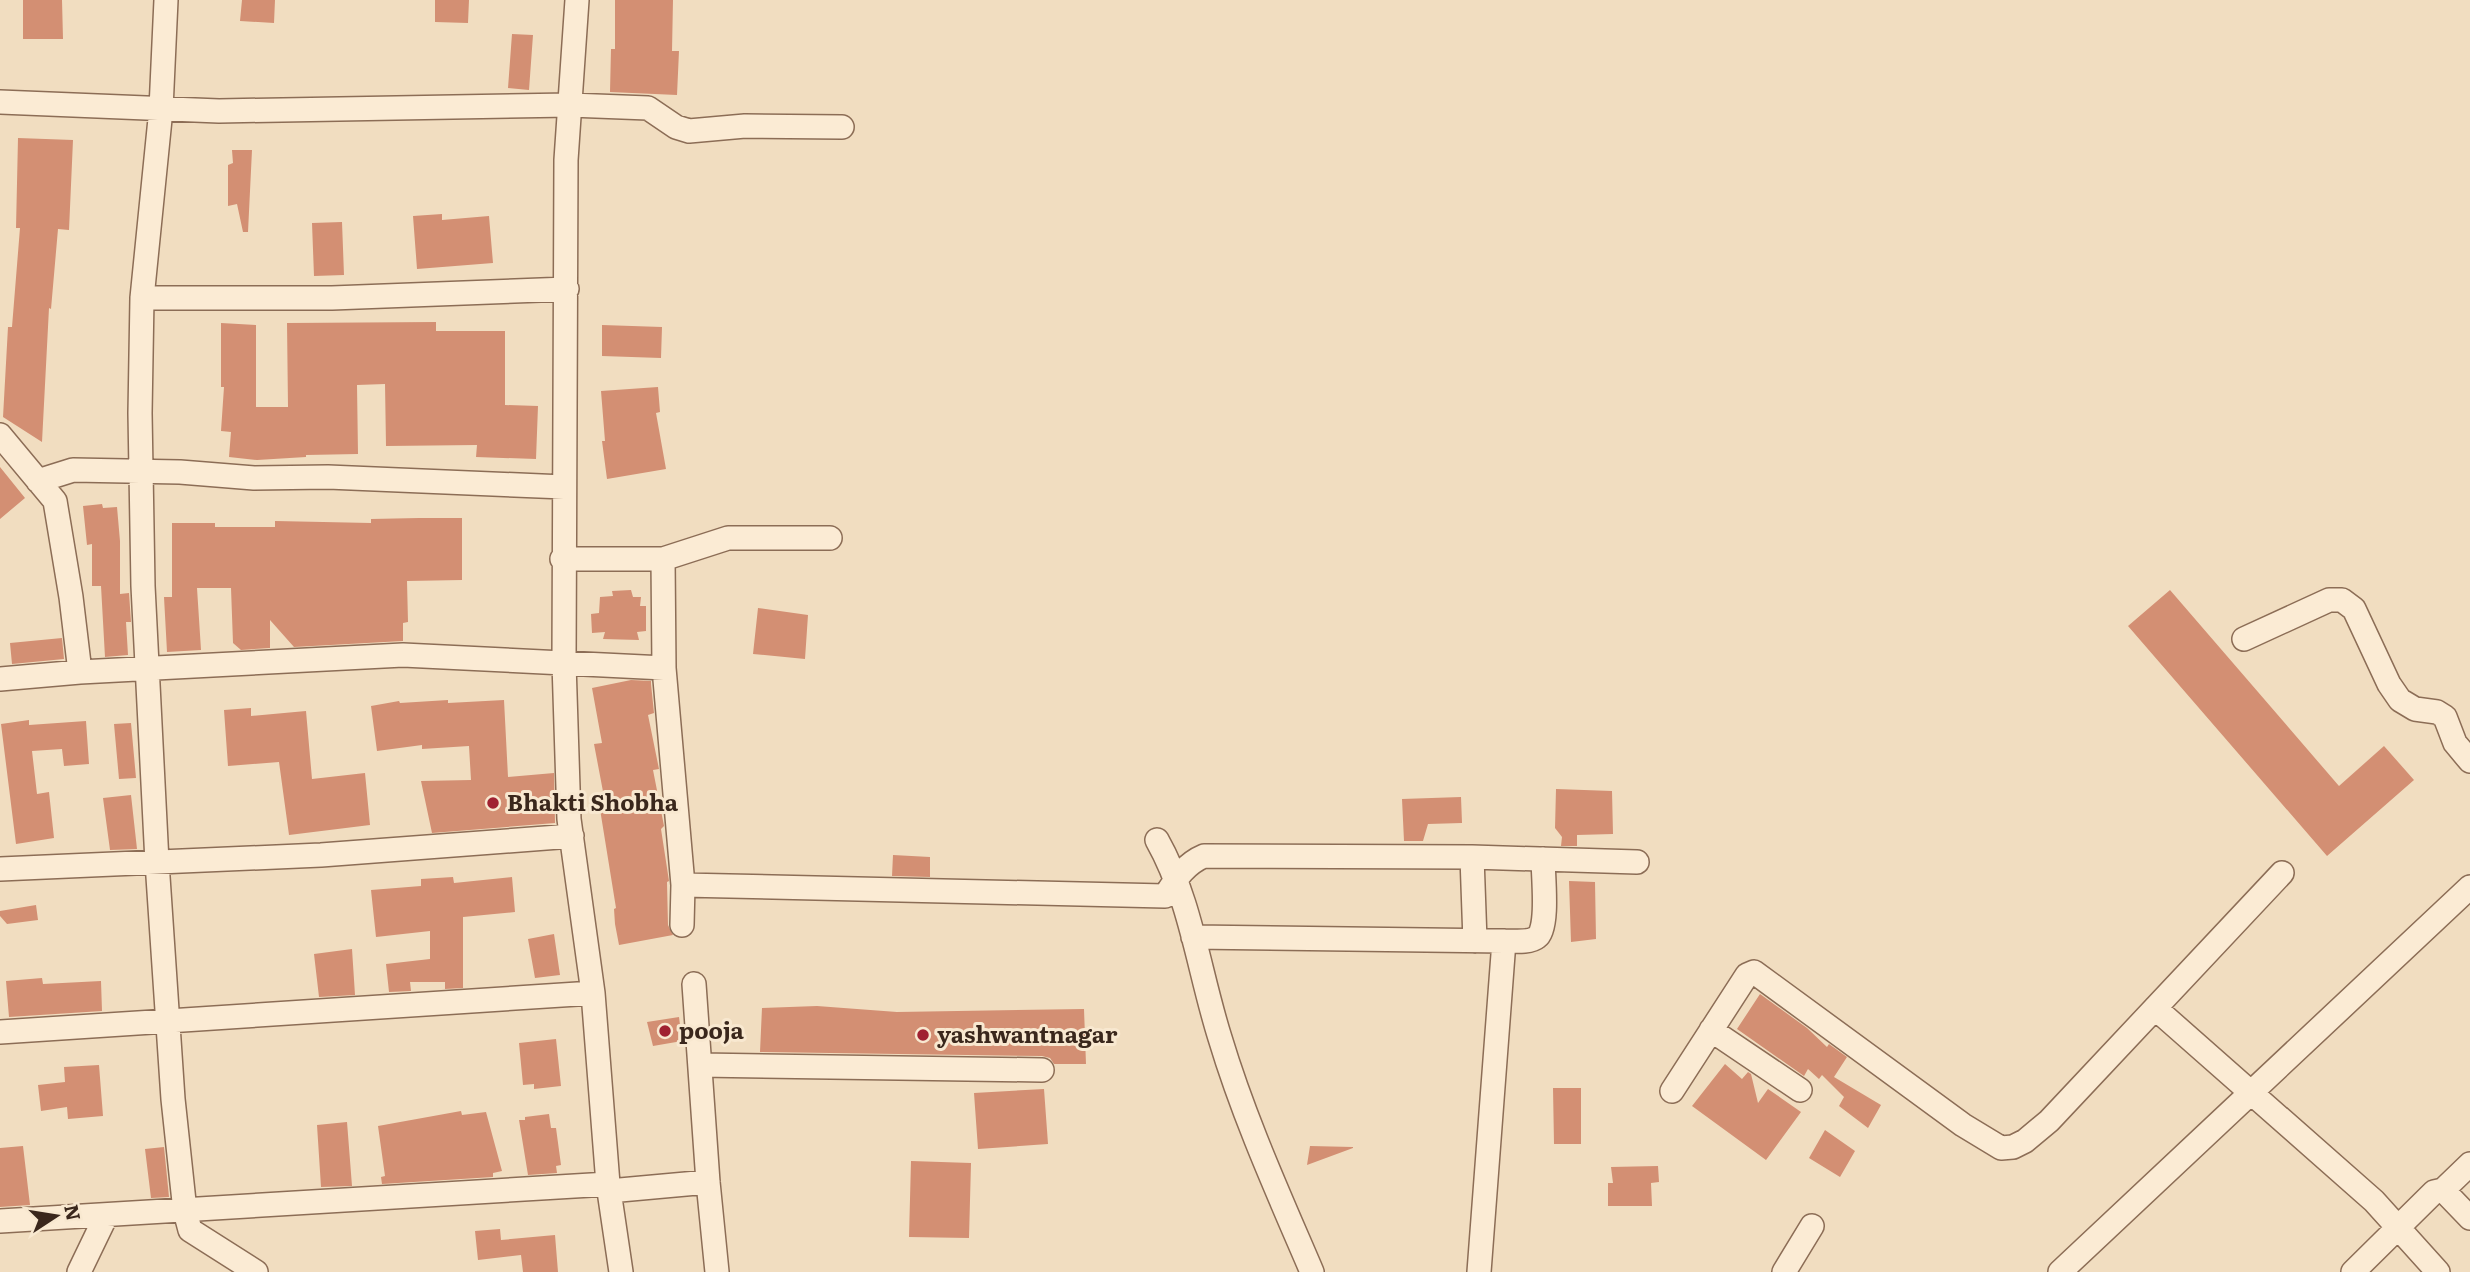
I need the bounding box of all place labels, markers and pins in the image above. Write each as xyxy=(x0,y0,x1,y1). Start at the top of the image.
place label: Bhakti Shobha xyxy=(507,784,679,818)
marker: Bhakti Shobha xyxy=(485,795,501,811)
place label: pooja xyxy=(679,1012,744,1046)
place label: yashwantnagar xyxy=(937,1016,1118,1050)
marker: pooja xyxy=(657,1023,673,1039)
marker: yashwantnagar xyxy=(915,1027,931,1043)

